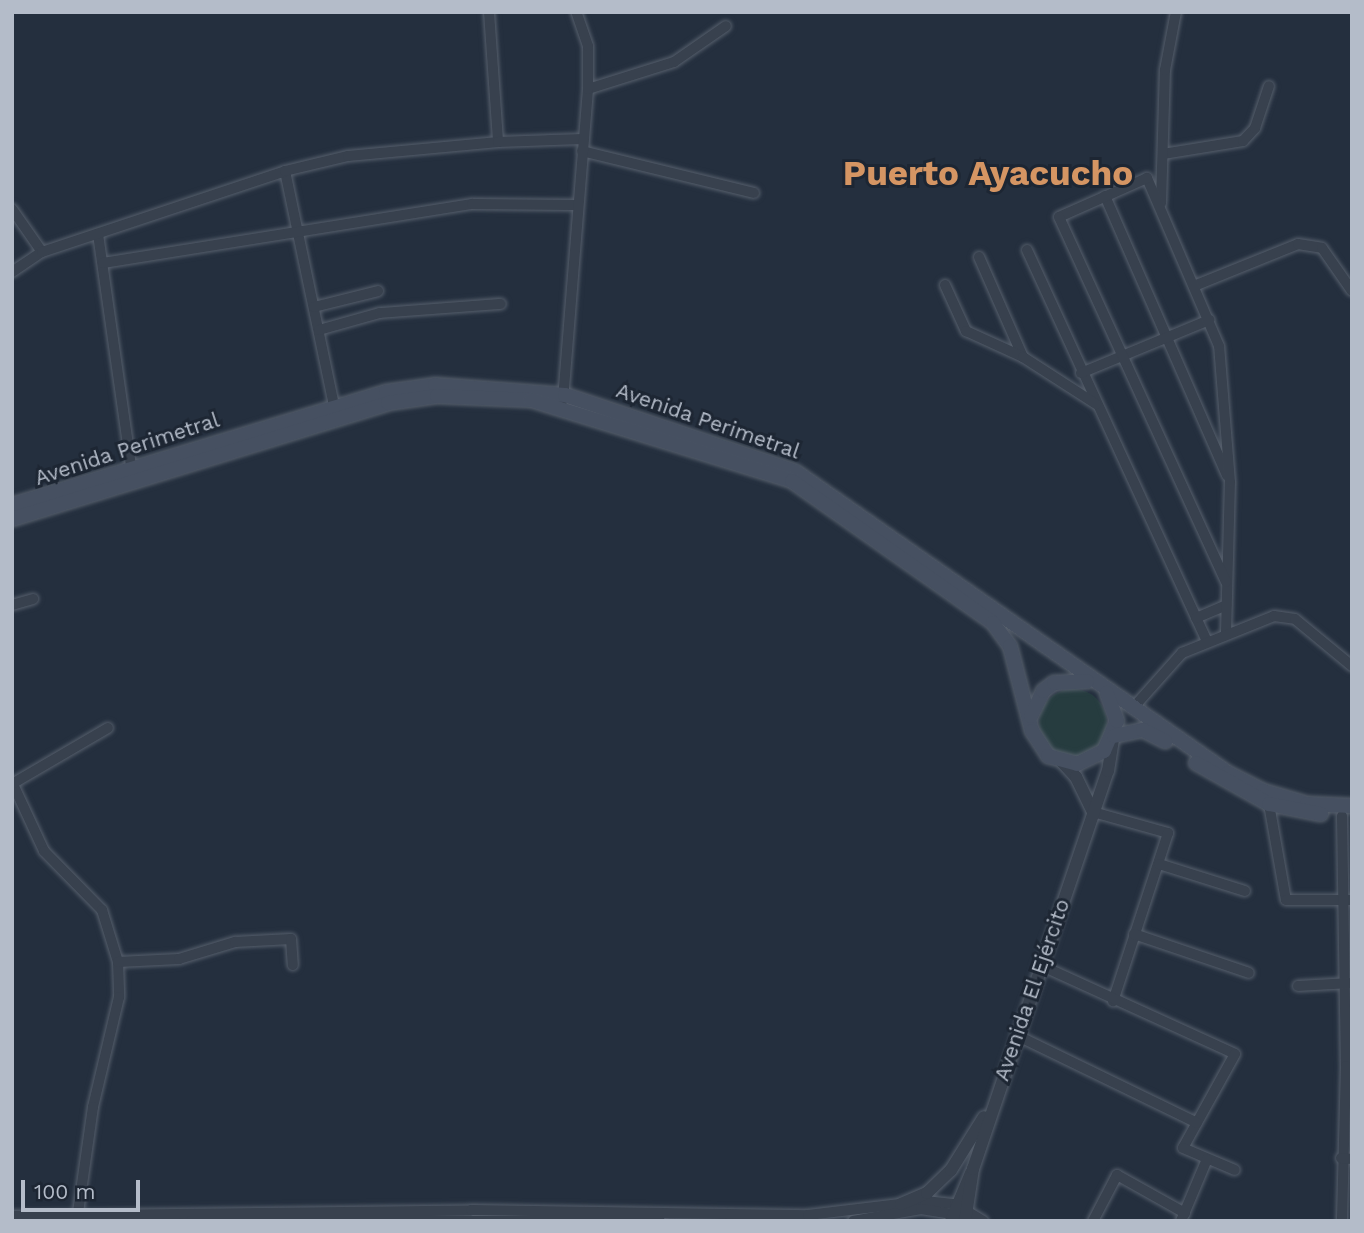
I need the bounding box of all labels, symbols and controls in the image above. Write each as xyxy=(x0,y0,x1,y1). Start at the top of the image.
district label: Puerto Ayacucho xyxy=(842,152,1134,194)
street label: Avenida Perimetral xyxy=(613,378,803,464)
street label: Avenida Perimetral xyxy=(31,407,223,491)
street label: Avenida El Ejército xyxy=(989,895,1075,1085)
scale bar xyxy=(24,1166,144,1210)
text: 100 m xyxy=(34,1179,96,1204)

